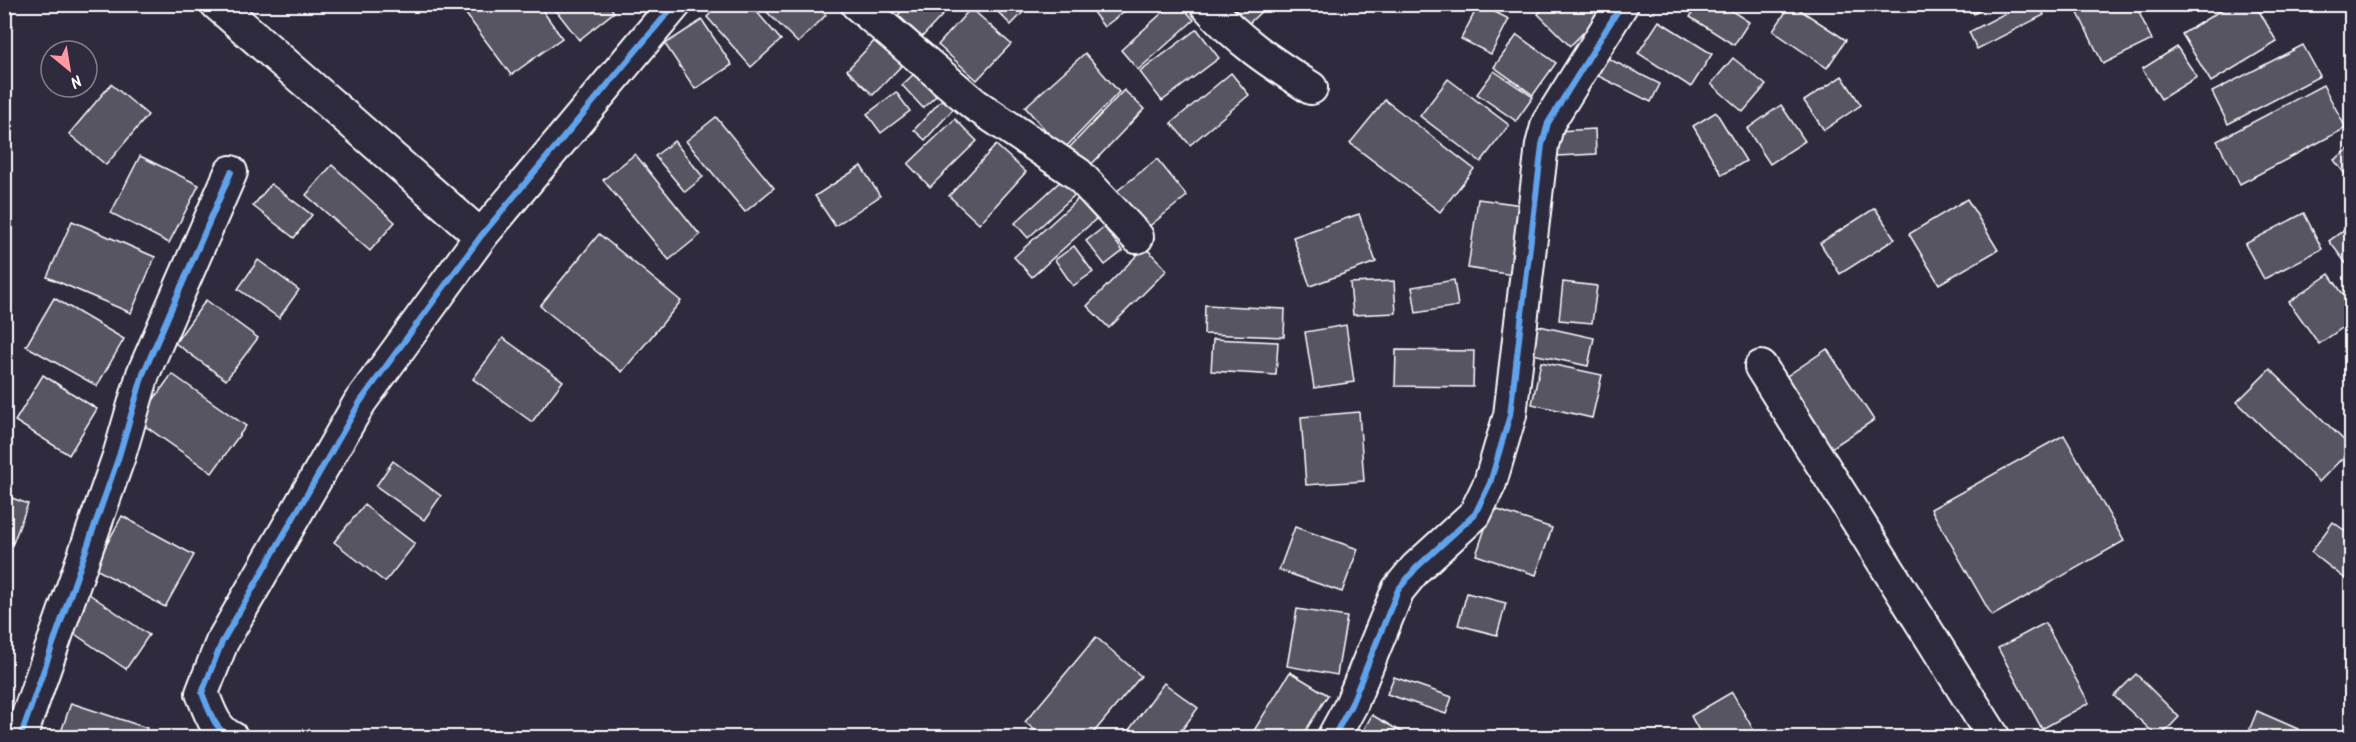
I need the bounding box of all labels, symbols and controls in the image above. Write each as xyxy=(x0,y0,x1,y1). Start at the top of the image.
north arrow xyxy=(39,39,99,99)
text: N xyxy=(65,67,86,94)

